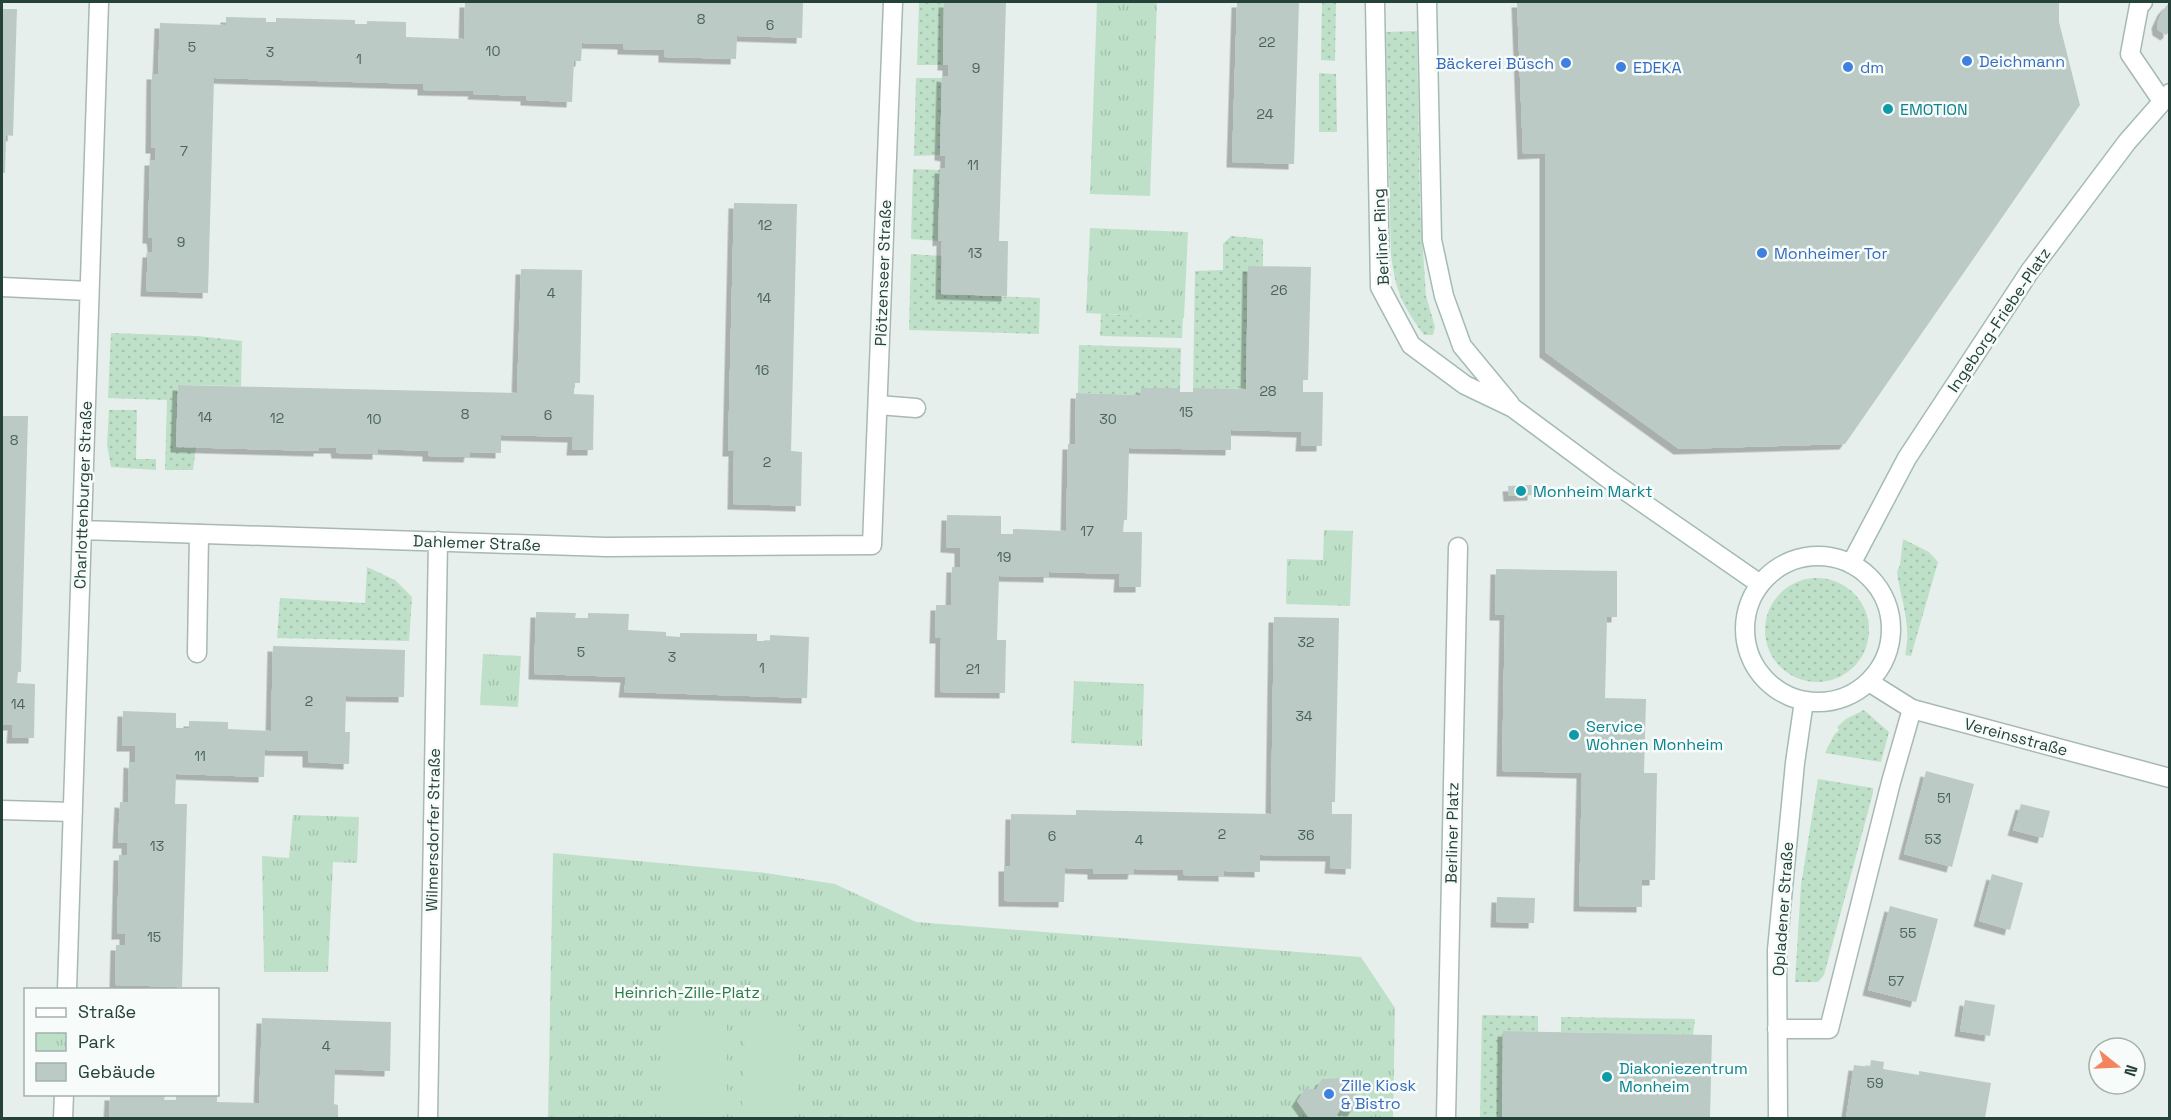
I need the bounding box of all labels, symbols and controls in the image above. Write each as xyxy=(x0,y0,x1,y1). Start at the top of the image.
house number: 8 xyxy=(697,10,706,28)
house number: 6 xyxy=(766,16,774,34)
house number: 22 xyxy=(1259,33,1275,51)
house number: 5 xyxy=(188,38,196,56)
house number: 10 xyxy=(486,42,500,60)
house number: 3 xyxy=(266,43,274,61)
house number: 1 xyxy=(356,50,362,68)
place label: Deichmann xyxy=(1979,51,2065,72)
place label: Bäckerei Büsch xyxy=(1436,53,1554,74)
marker: Deichmann xyxy=(1960,54,1974,68)
marker: Bäckerei Büsch xyxy=(1559,56,1573,70)
place label: EDEKA xyxy=(1633,57,1681,78)
place label: dm xyxy=(1860,57,1884,78)
house number: 9 xyxy=(972,59,980,77)
marker: EDEKA xyxy=(1614,60,1628,74)
marker: dm xyxy=(1841,60,1855,74)
place label: EMOTION xyxy=(1900,99,1968,120)
marker: EMOTION xyxy=(1881,102,1895,116)
house number: 24 xyxy=(1257,105,1274,123)
house number: 7 xyxy=(180,142,188,160)
house number: 11 xyxy=(967,156,979,174)
street label: Berliner Ring xyxy=(1368,188,1394,286)
street label: Plötzenseer Straße xyxy=(870,199,896,347)
house number: 12 xyxy=(758,216,772,234)
house number: 9 xyxy=(177,233,185,251)
place label: Monheimer Tor xyxy=(1774,243,1887,264)
house number: 13 xyxy=(968,244,982,262)
street label: Ingeborg-Friebe-Platz xyxy=(1943,244,2055,396)
marker: Monheimer Tor xyxy=(1755,246,1769,260)
house number: 26 xyxy=(1270,281,1288,299)
house number: 4 xyxy=(547,284,556,302)
house number: 14 xyxy=(757,289,772,307)
house number: 16 xyxy=(755,361,769,379)
house number: 28 xyxy=(1259,382,1277,400)
street label: Charlottenburger Straße xyxy=(69,401,97,589)
house number: 15 xyxy=(1179,403,1193,421)
house number: 8 xyxy=(461,405,470,423)
house number: 6 xyxy=(544,406,552,424)
house number: 14 xyxy=(198,408,213,426)
house number: 12 xyxy=(270,409,284,427)
house number: 10 xyxy=(367,410,381,428)
house number: 30 xyxy=(1099,410,1117,428)
house number: 8 xyxy=(10,431,19,449)
house number: 2 xyxy=(763,453,771,471)
place label: Monheim Markt xyxy=(1533,481,1653,502)
marker: Monheim Markt xyxy=(1514,484,1528,498)
house number: 17 xyxy=(1080,522,1094,540)
street label: Dahlemer Straße xyxy=(413,530,541,556)
house number: 19 xyxy=(997,548,1011,566)
house number: 32 xyxy=(1298,633,1314,651)
house number: 5 xyxy=(577,643,585,661)
house number: 3 xyxy=(668,648,676,666)
house number: 1 xyxy=(759,659,765,677)
house number: 21 xyxy=(966,660,980,678)
house number: 2 xyxy=(305,692,313,710)
house number: 14 xyxy=(11,695,26,713)
house number: 34 xyxy=(1295,707,1313,725)
street label: Vereinsstraße xyxy=(1962,713,2070,761)
place label: Service Wohnen Monheim xyxy=(1586,716,1723,755)
marker: Service Wohnen Monheim xyxy=(1567,728,1581,742)
house number: 11 xyxy=(194,747,206,765)
street label: Wilmersdorfer Straße xyxy=(421,748,445,912)
street label: Berliner Platz xyxy=(1441,782,1463,884)
house number: 51 xyxy=(1937,789,1951,807)
house number: 2 xyxy=(1218,825,1226,843)
house number: 36 xyxy=(1297,826,1315,844)
house number: 6 xyxy=(1048,827,1056,845)
house number: 53 xyxy=(1925,830,1941,848)
house number: 4 xyxy=(1135,831,1144,849)
house number: 13 xyxy=(150,837,164,855)
street label: Opladener Straße xyxy=(1768,841,1798,977)
house number: 55 xyxy=(1900,924,1916,942)
house number: 15 xyxy=(147,928,161,946)
house number: 57 xyxy=(1888,972,1904,990)
park label: Heinrich-Zille-Platz xyxy=(614,982,760,1003)
legend xyxy=(24,988,219,1096)
text: Straße xyxy=(78,1000,136,1023)
text: Park xyxy=(78,1030,116,1053)
north arrow xyxy=(2087,1036,2147,1096)
house number: 4 xyxy=(322,1037,331,1055)
place label: Diakoniezentrum Monheim xyxy=(1619,1058,1748,1097)
text: Gebäude xyxy=(78,1060,156,1083)
text: N xyxy=(2119,1062,2142,1079)
marker: Diakoniezentrum Monheim xyxy=(1600,1070,1614,1084)
house number: 59 xyxy=(1867,1074,1883,1092)
place label: Zille Kiosk & Bistro xyxy=(1341,1075,1417,1114)
marker: Zille Kiosk & Bistro xyxy=(1322,1087,1336,1101)

